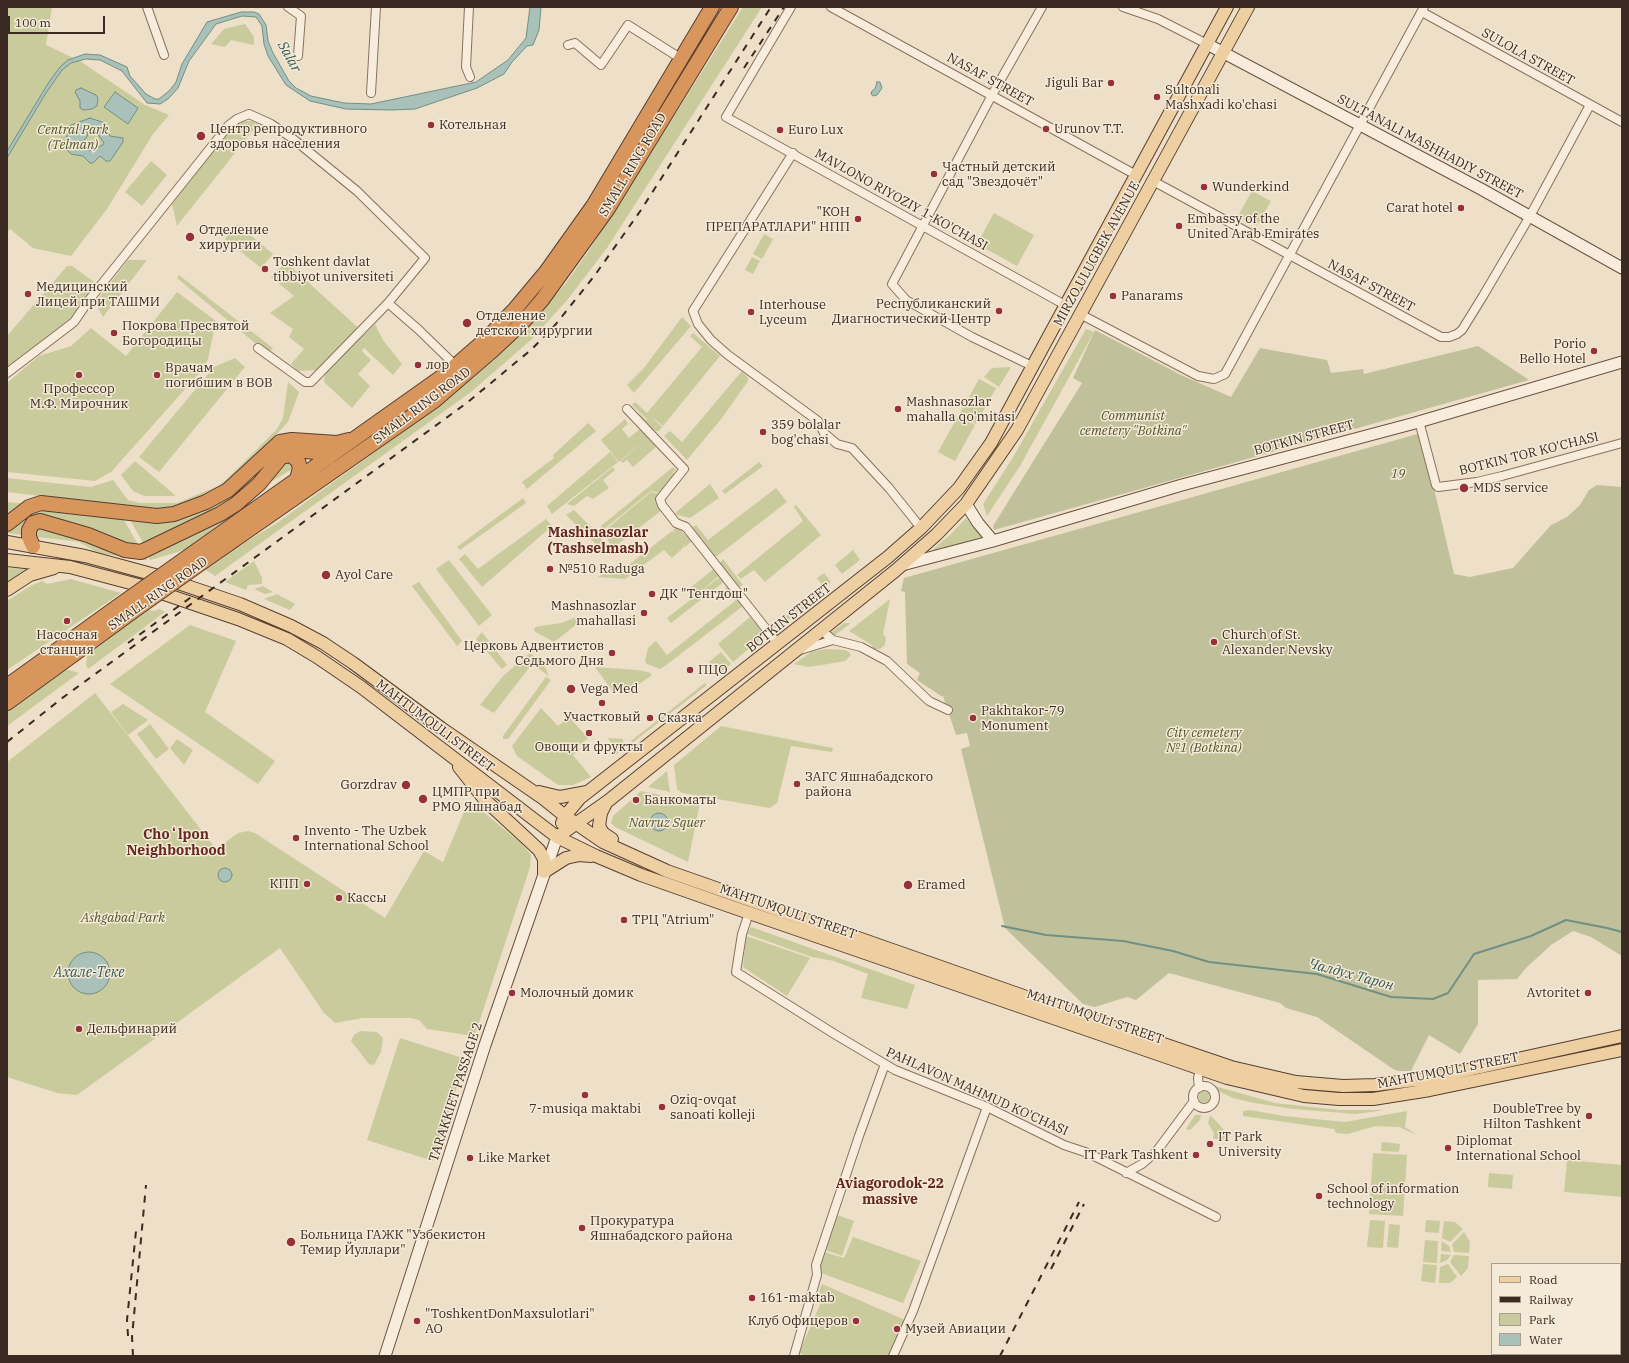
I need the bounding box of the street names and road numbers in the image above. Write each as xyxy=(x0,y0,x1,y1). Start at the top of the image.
street label: SULOLA STREET xyxy=(1479,25,1577,89)
street label: NASAF STREET xyxy=(944,50,1036,110)
street label: SULTАNALI MASHHADIY STREET xyxy=(1335,91,1525,203)
street label: SMALL RING ROAD xyxy=(596,111,670,219)
street label: MAVLONO RIYOZIY 1-KO'CHASI xyxy=(812,146,990,254)
street label: MIRZO ULUGBEK AVENUE xyxy=(1051,179,1143,329)
street label: NASAF STREET xyxy=(1325,257,1417,315)
street label: SMALL RING ROAD xyxy=(370,364,474,448)
street label: BOTKIN STREET xyxy=(1252,417,1356,459)
street label: BOTKIN TOR KO'CHASI xyxy=(1458,429,1600,479)
street label: SMALL RING ROAD xyxy=(105,554,211,634)
street label: BOTKIN STREET xyxy=(744,580,834,656)
street label: MAHTUMQULI STREET xyxy=(373,677,497,775)
street label: MAHTUMQULI STREET xyxy=(717,881,859,943)
street label: MAHTUMQULI STREET xyxy=(1024,986,1166,1048)
street label: TARAKKIET PASSAGE 2 xyxy=(426,1020,486,1164)
street label: PAHLAVON MAHMUD KO'CHASI xyxy=(883,1045,1071,1139)
street label: MAHTUMQULI STREET xyxy=(1376,1050,1520,1092)

